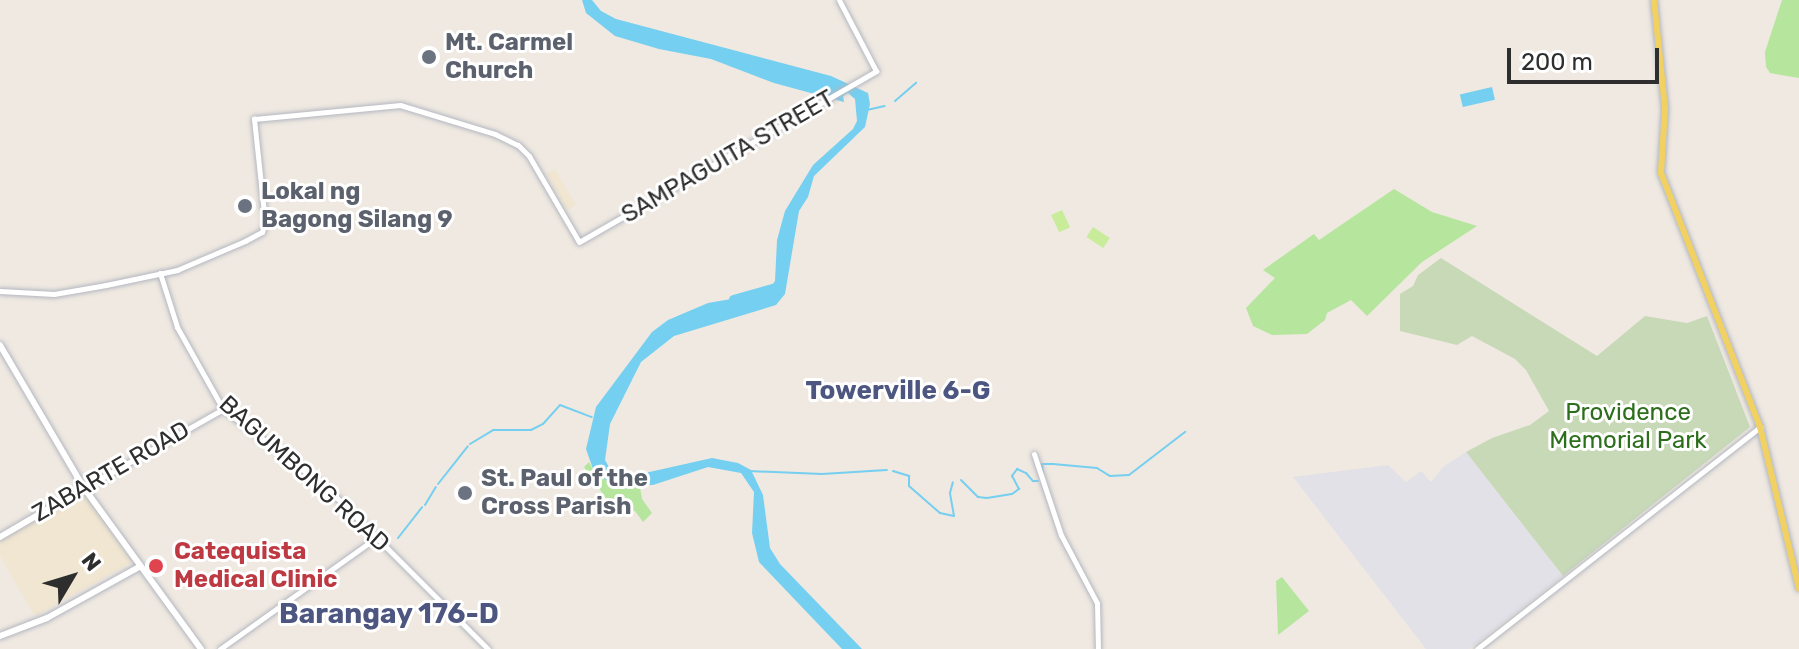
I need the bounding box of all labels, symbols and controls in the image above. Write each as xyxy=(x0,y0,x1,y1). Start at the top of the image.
place label: Mt. Carmel Church xyxy=(445,29,573,85)
scale bar xyxy=(1511,32,1663,82)
marker: Mt. Carmel Church xyxy=(420,48,438,66)
text: 200 m xyxy=(1521,48,1593,76)
street label: SAMPAGUITA STREET xyxy=(616,84,840,230)
place label: Lokal ng Bagong Silang 9 xyxy=(261,178,453,234)
marker: Lokal ng Bagong Silang 9 xyxy=(236,197,254,215)
district label: Towerville 6-G xyxy=(805,375,991,407)
street label: BAGUMBONG ROAD xyxy=(213,390,395,558)
park label: Providence Memorial Park xyxy=(1549,399,1707,455)
street label: ZABARTE ROAD xyxy=(27,415,195,529)
place label: St. Paul of the Cross Parish xyxy=(481,465,649,521)
marker: St. Paul of the Cross Parish xyxy=(456,484,474,502)
north arrow xyxy=(32,537,112,617)
place label: Catequista Medical Clinic xyxy=(174,538,337,594)
text: N xyxy=(76,547,107,576)
marker: Catequista Medical Clinic xyxy=(145,555,167,577)
district label: Barangay 176-D xyxy=(279,597,499,631)

